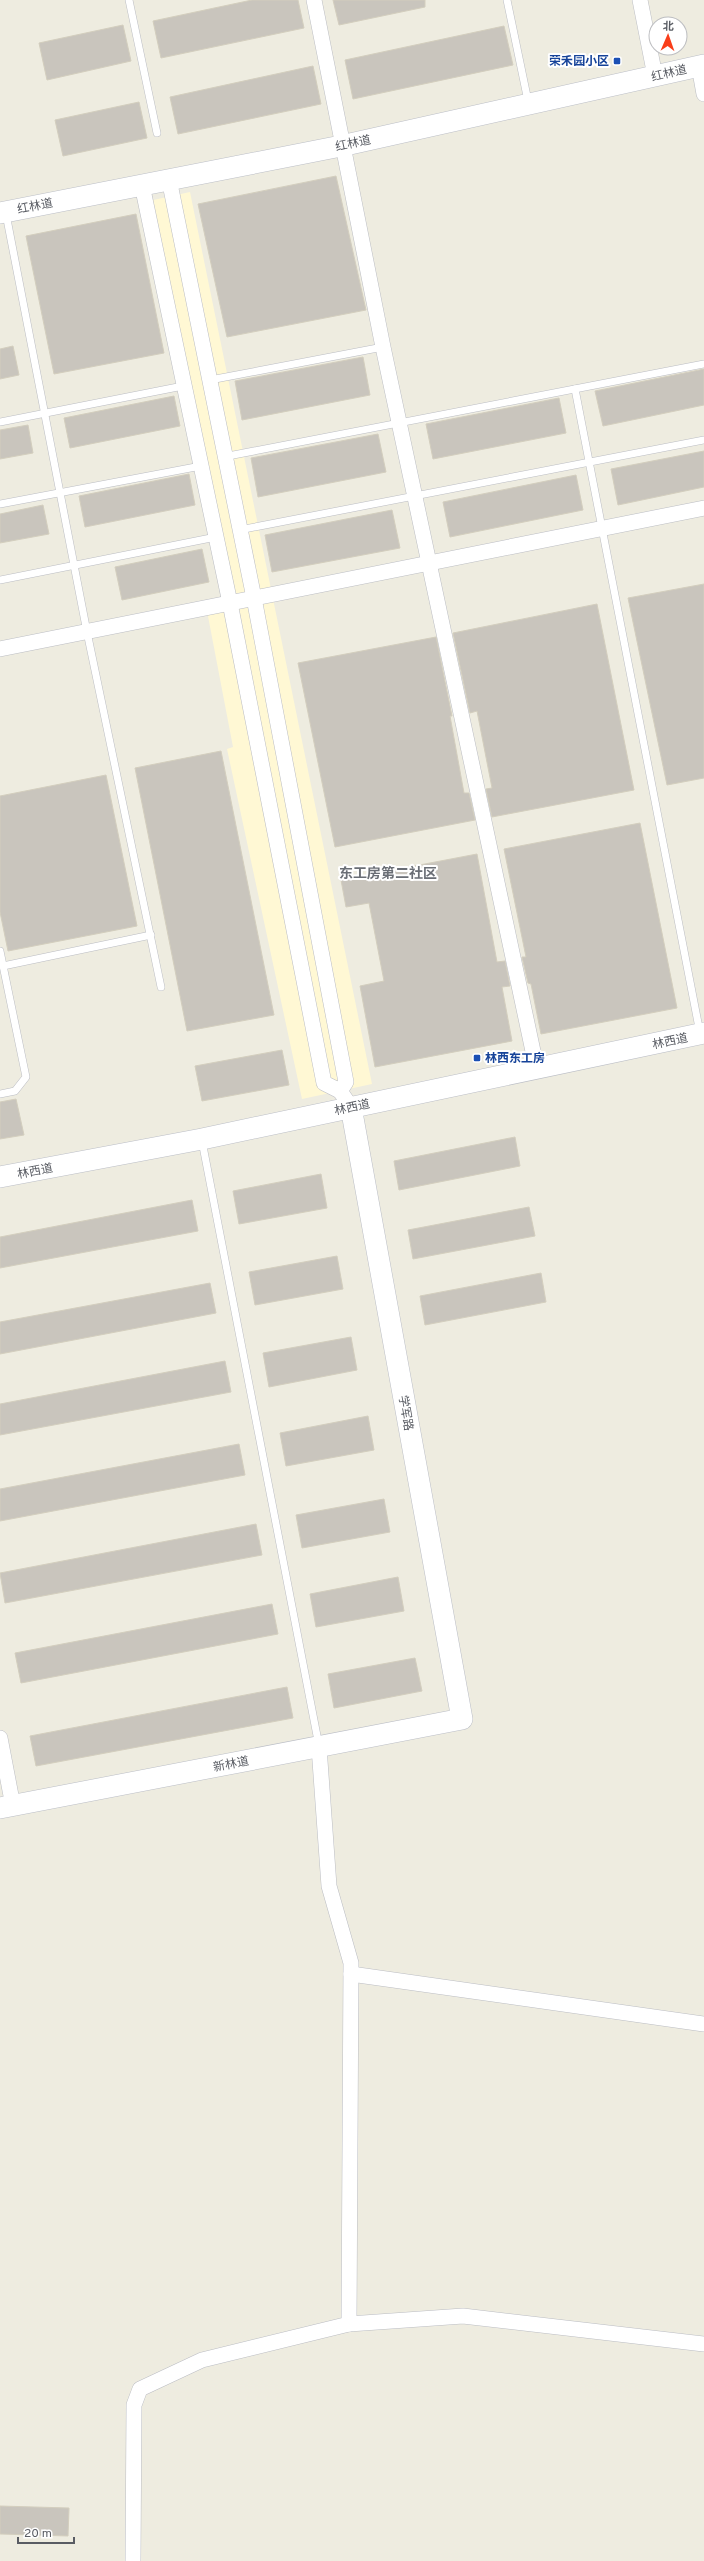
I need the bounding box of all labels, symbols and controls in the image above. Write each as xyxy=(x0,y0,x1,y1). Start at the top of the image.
north arrow xyxy=(648,16,688,56)
text: 北 xyxy=(663,20,674,34)
place label: 荣禾园小区 xyxy=(549,54,609,70)
marker: 荣禾园小区 xyxy=(612,56,622,66)
street label: 红林道 xyxy=(650,62,689,86)
street label: 红林道 xyxy=(334,132,372,156)
street label: 红林道 xyxy=(16,196,54,218)
district label: 东工房第二社区 xyxy=(339,865,437,883)
street label: 林西道 xyxy=(651,1030,689,1054)
place label: 林西东工房 xyxy=(485,1051,545,1067)
marker: 林西东工房 xyxy=(472,1053,482,1063)
street label: 林西道 xyxy=(333,1096,371,1120)
street label: 林西道 xyxy=(16,1161,54,1183)
street label: 学军路 xyxy=(394,1394,416,1432)
street label: 新林道 xyxy=(212,1754,250,1776)
scale bar xyxy=(18,2519,74,2545)
text: 20 m xyxy=(24,2526,52,2542)

